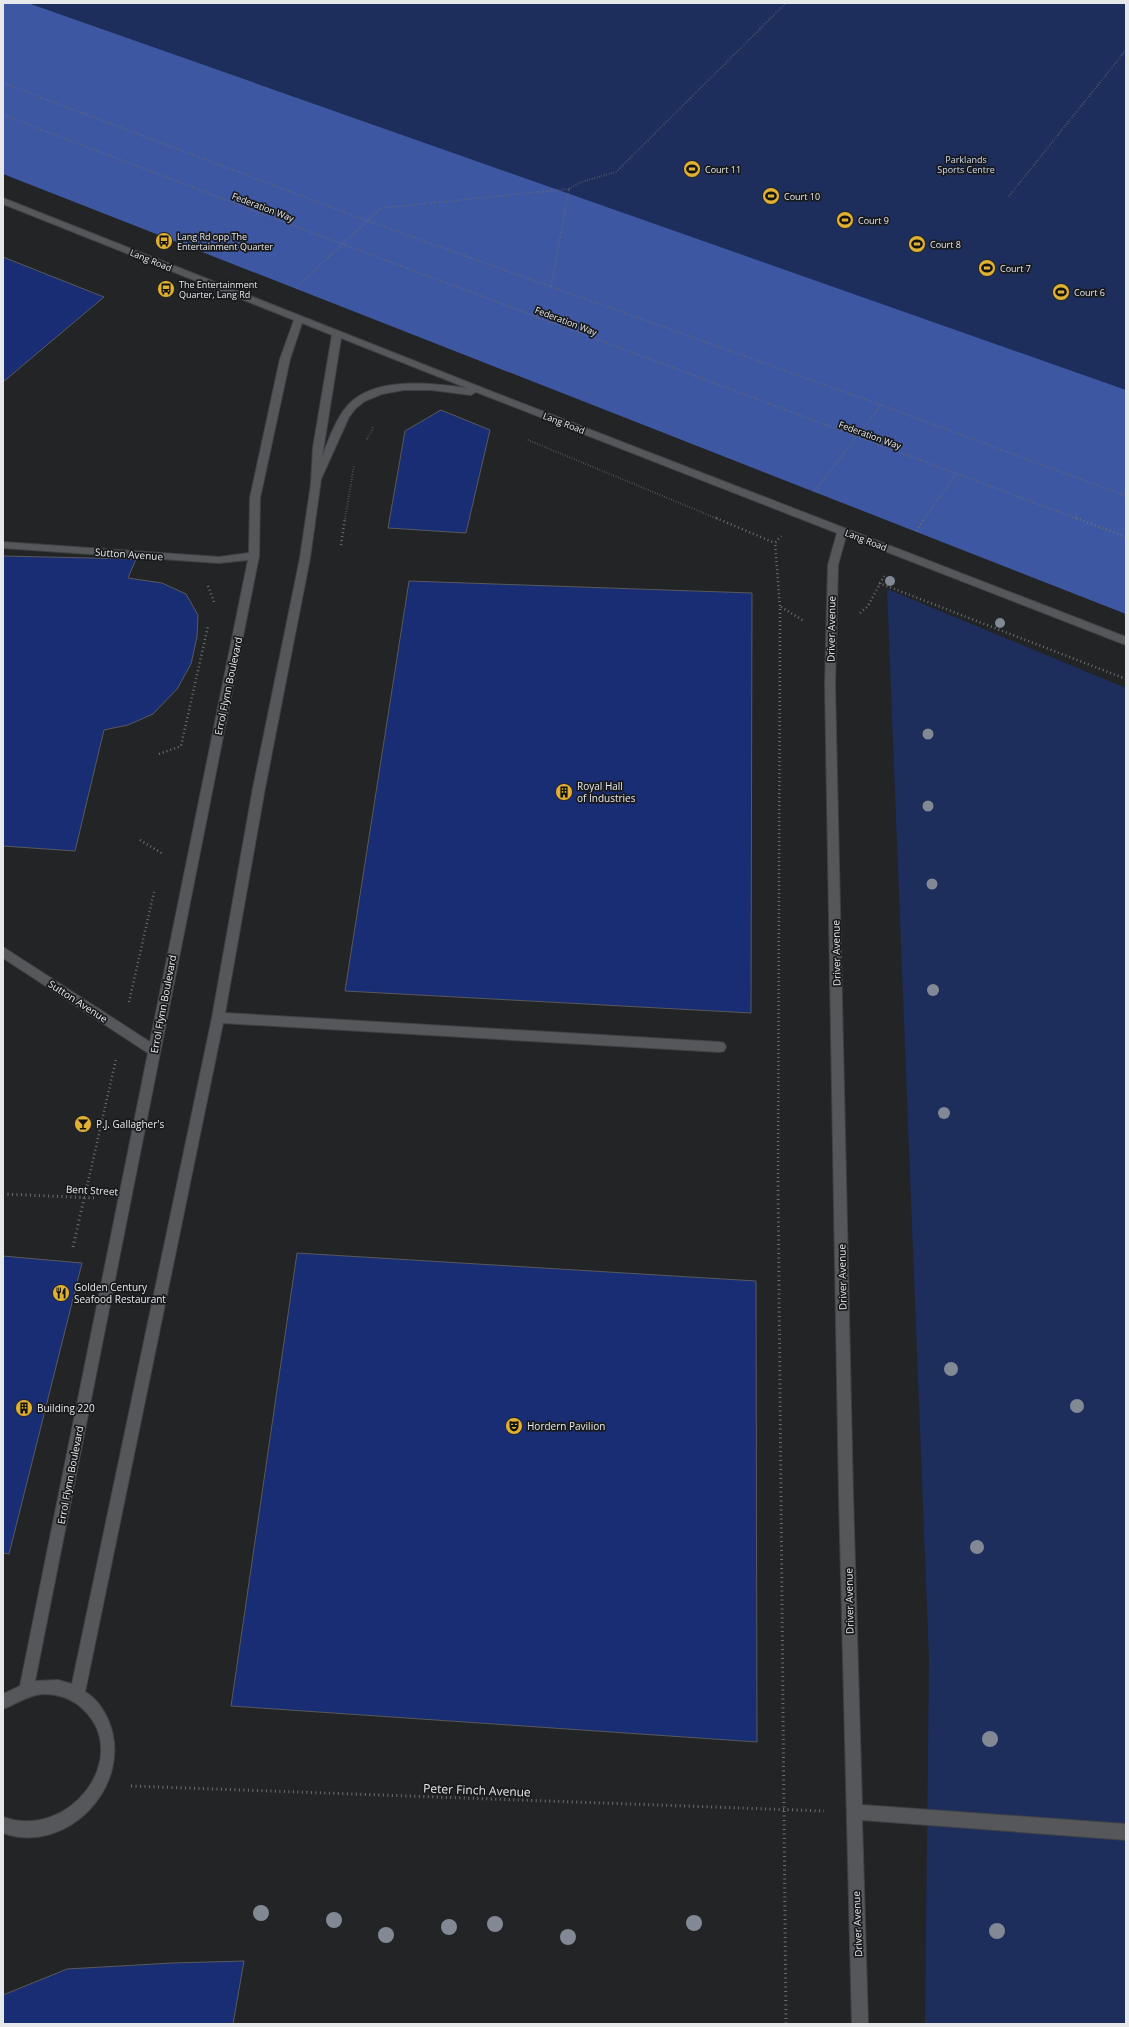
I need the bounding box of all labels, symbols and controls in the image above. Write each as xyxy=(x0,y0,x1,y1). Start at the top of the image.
park label: Parklands Sports Centre xyxy=(937,153,995,176)
sports icon: Court 11 xyxy=(682,159,702,179)
place label: Court 11 xyxy=(705,163,741,176)
sports icon: Court 10 xyxy=(761,186,781,206)
street label: Federation Way xyxy=(230,189,296,225)
place label: Court 10 xyxy=(784,190,820,203)
sports icon: Court 9 xyxy=(835,210,855,230)
place label: Court 9 xyxy=(858,214,889,227)
place label: Lang Rd opp The Entertainment Quarter xyxy=(177,230,273,253)
bus stop icon: Lang Rd opp The Entertainment Quarter xyxy=(154,231,174,251)
sports icon: Court 8 xyxy=(907,234,927,254)
place label: Court 8 xyxy=(930,238,961,251)
street label: Lang Road xyxy=(128,246,174,274)
sports icon: Court 7 xyxy=(977,258,997,278)
place label: Court 7 xyxy=(1000,262,1031,275)
place label: The Entertainment Quarter, Lang Rd xyxy=(179,278,257,301)
bus stop icon: The Entertainment Quarter, Lang Rd xyxy=(156,279,176,299)
sports icon: Court 6 xyxy=(1051,282,1071,302)
place label: Court 6 xyxy=(1074,286,1105,299)
street label: Federation Way xyxy=(533,303,599,339)
street label: Lang Road xyxy=(541,409,587,437)
street label: Federation Way xyxy=(837,418,903,452)
street label: Lang Road xyxy=(843,526,889,554)
street label: Sutton Avenue xyxy=(94,545,164,563)
street label: Driver Avenue xyxy=(823,596,839,662)
street label: Errol Flynn Boulevard xyxy=(211,636,245,736)
place label: Royal Hall of Industries xyxy=(577,779,636,805)
building icon: Royal Hall of Industries xyxy=(554,782,574,802)
street label: Driver Avenue xyxy=(828,920,844,986)
street label: Errol Flynn Boulevard xyxy=(147,954,179,1054)
street label: Sutton Avenue xyxy=(46,977,111,1026)
bar icon: P.J. Gallagher's xyxy=(73,1114,93,1134)
place label: P.J. Gallagher's xyxy=(96,1117,164,1131)
street label: Bent Street xyxy=(66,1182,119,1198)
street label: Driver Avenue xyxy=(834,1244,850,1310)
place label: Golden Century Seafood Restaurant xyxy=(74,1280,166,1306)
restaurant icon: Golden Century Seafood Restaurant xyxy=(51,1283,71,1303)
building icon: Building 220 xyxy=(14,1398,34,1418)
place label: Building 220 xyxy=(37,1401,95,1415)
theatre icon: Hordern Pavilion xyxy=(504,1416,524,1436)
place label: Hordern Pavilion xyxy=(527,1419,605,1433)
street label: Errol Flynn Boulevard xyxy=(54,1425,86,1525)
street label: Driver Avenue xyxy=(841,1568,857,1634)
street label: Peter Finch Avenue xyxy=(423,1780,531,1800)
street label: Driver Avenue xyxy=(849,1890,865,1957)

